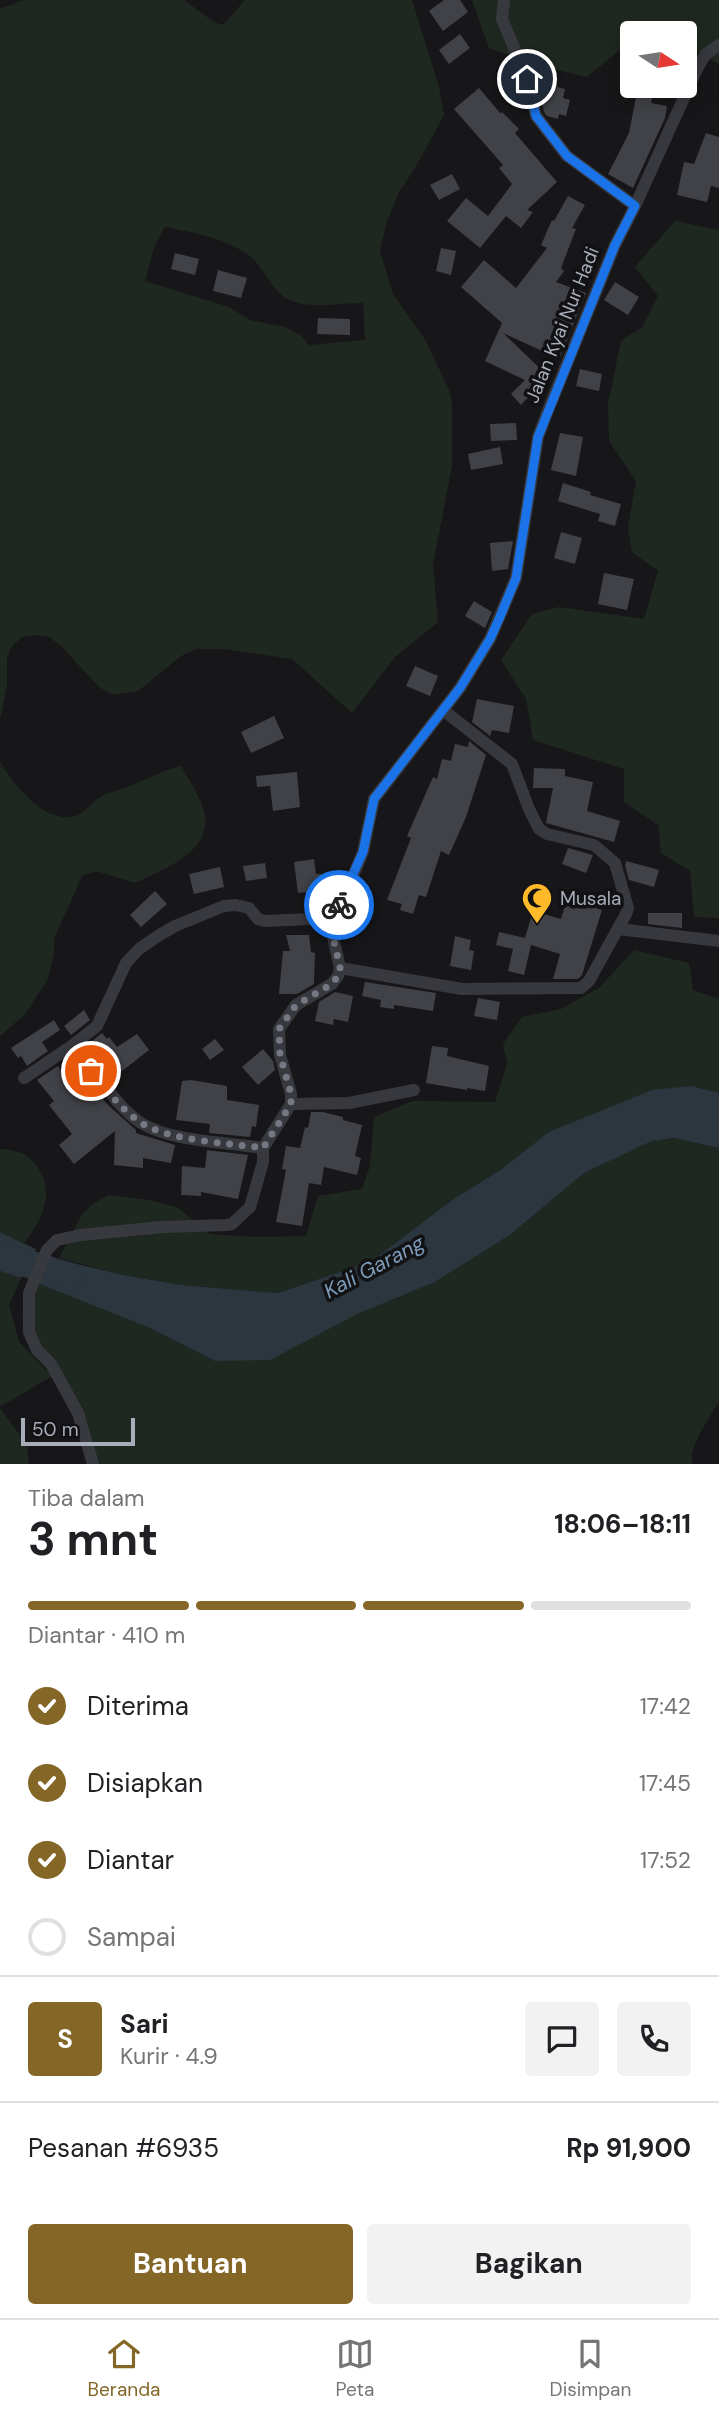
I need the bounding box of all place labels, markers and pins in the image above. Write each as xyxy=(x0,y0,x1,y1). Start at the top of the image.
pin xyxy=(497,49,557,109)
mosque icon: Musala xyxy=(520,881,554,925)
place label: Musala xyxy=(560,886,621,911)
pin xyxy=(61,1041,121,1101)

